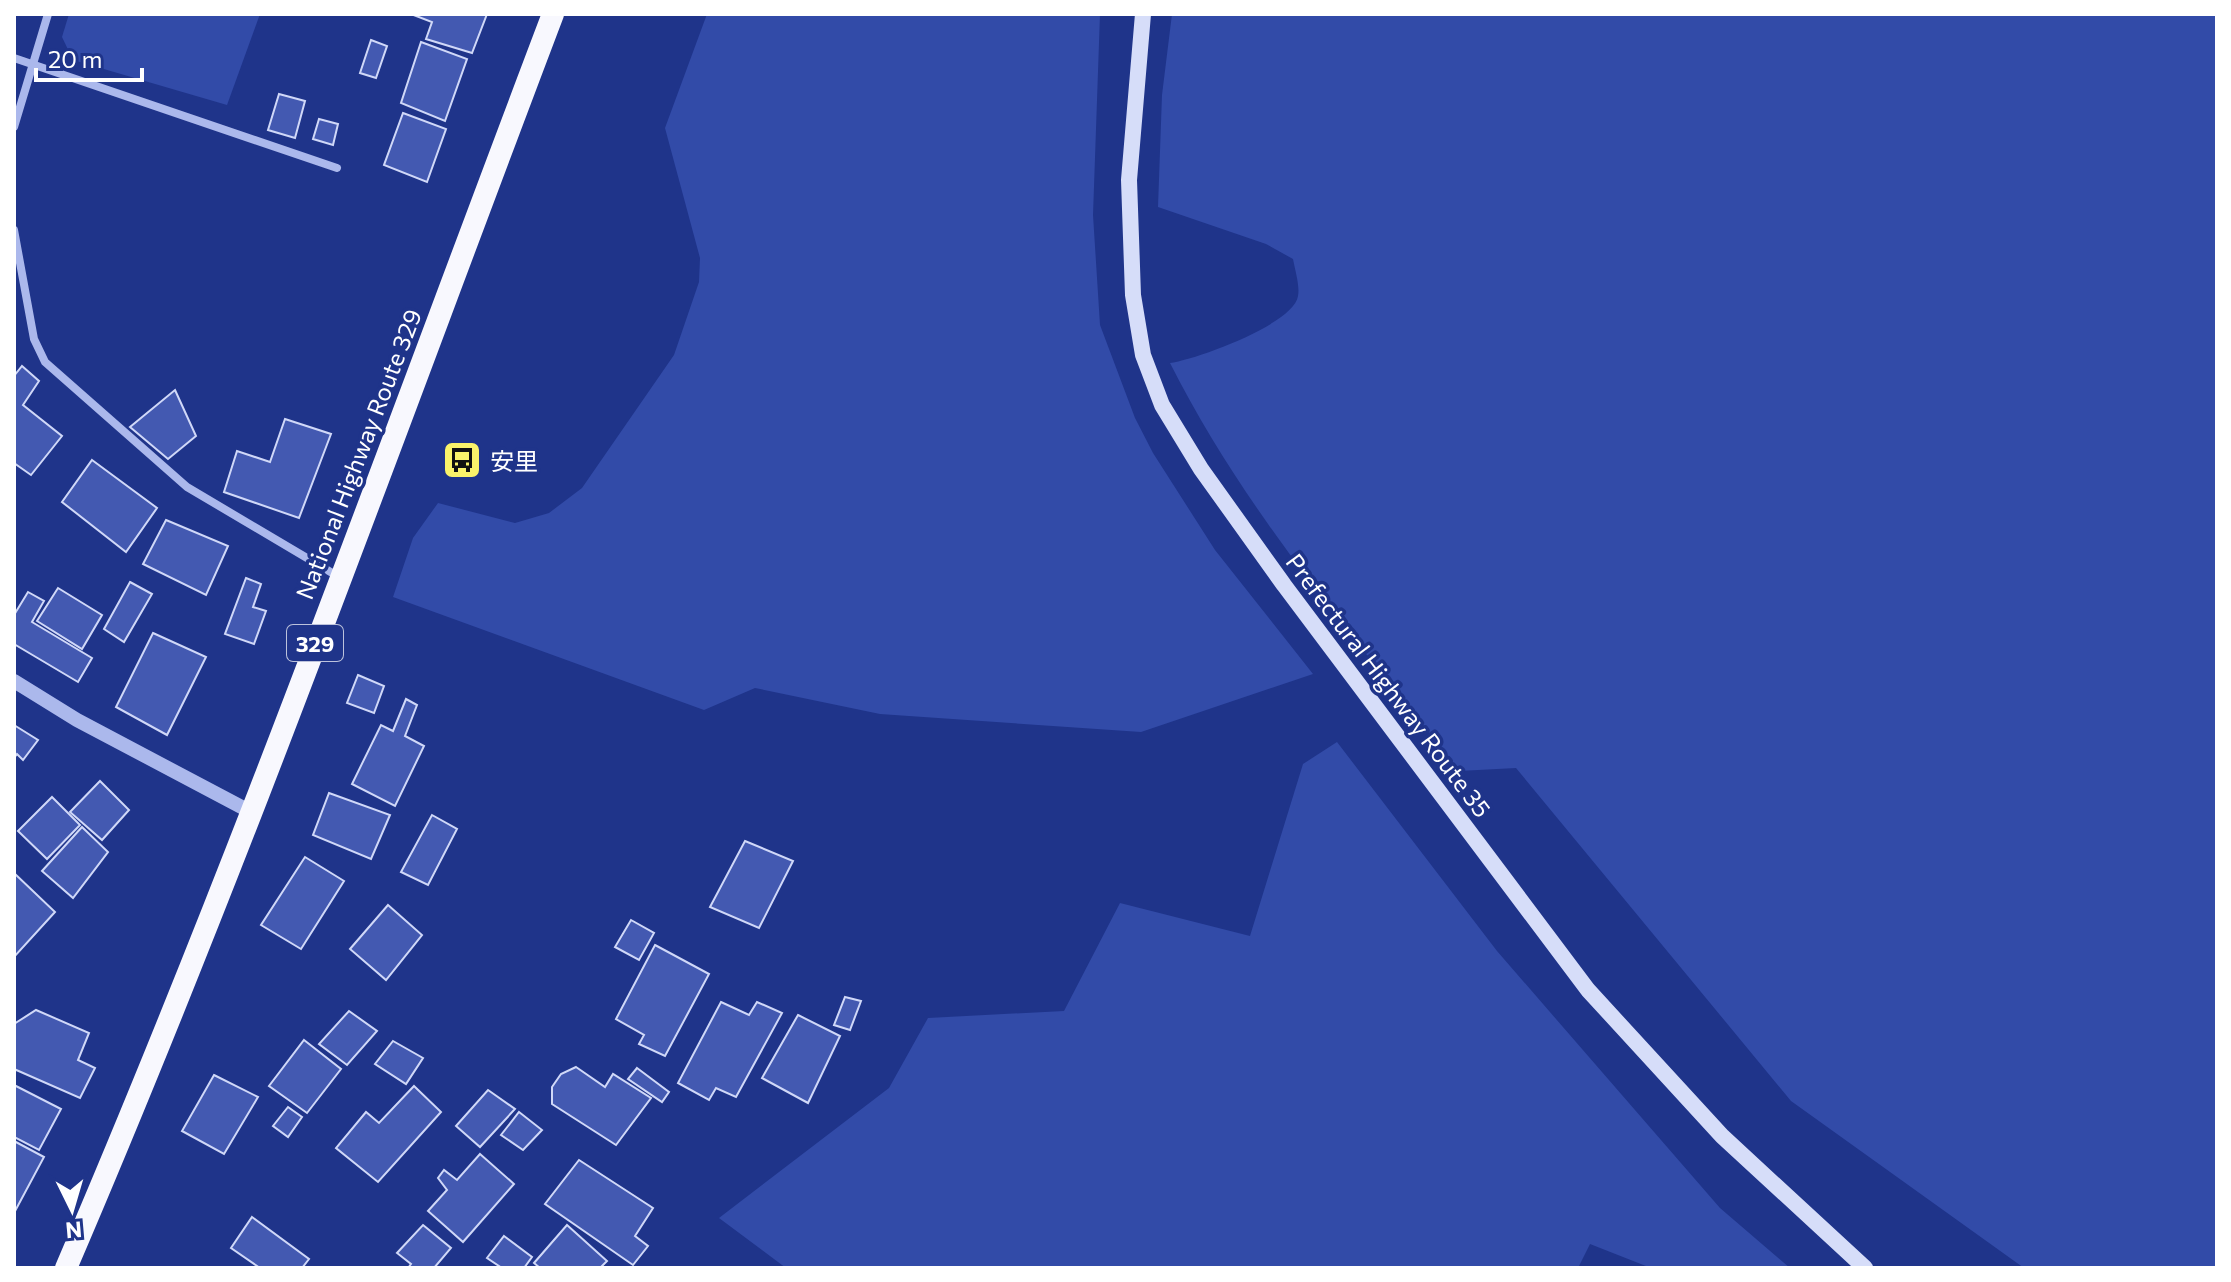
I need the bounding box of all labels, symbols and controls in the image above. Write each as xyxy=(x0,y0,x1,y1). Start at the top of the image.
scale bar xyxy=(36,32,142,82)
text: 20 m xyxy=(48,44,102,73)
street label: National Highway Route 329 xyxy=(289,305,427,603)
bus stop icon: 安里 xyxy=(441,439,483,481)
place label: 安里 xyxy=(490,446,538,475)
street label: Prefectural Highway Route 35 xyxy=(1280,548,1498,822)
road number: 329 xyxy=(287,625,343,661)
north arrow xyxy=(32,1170,112,1250)
text: N xyxy=(64,1216,83,1245)

